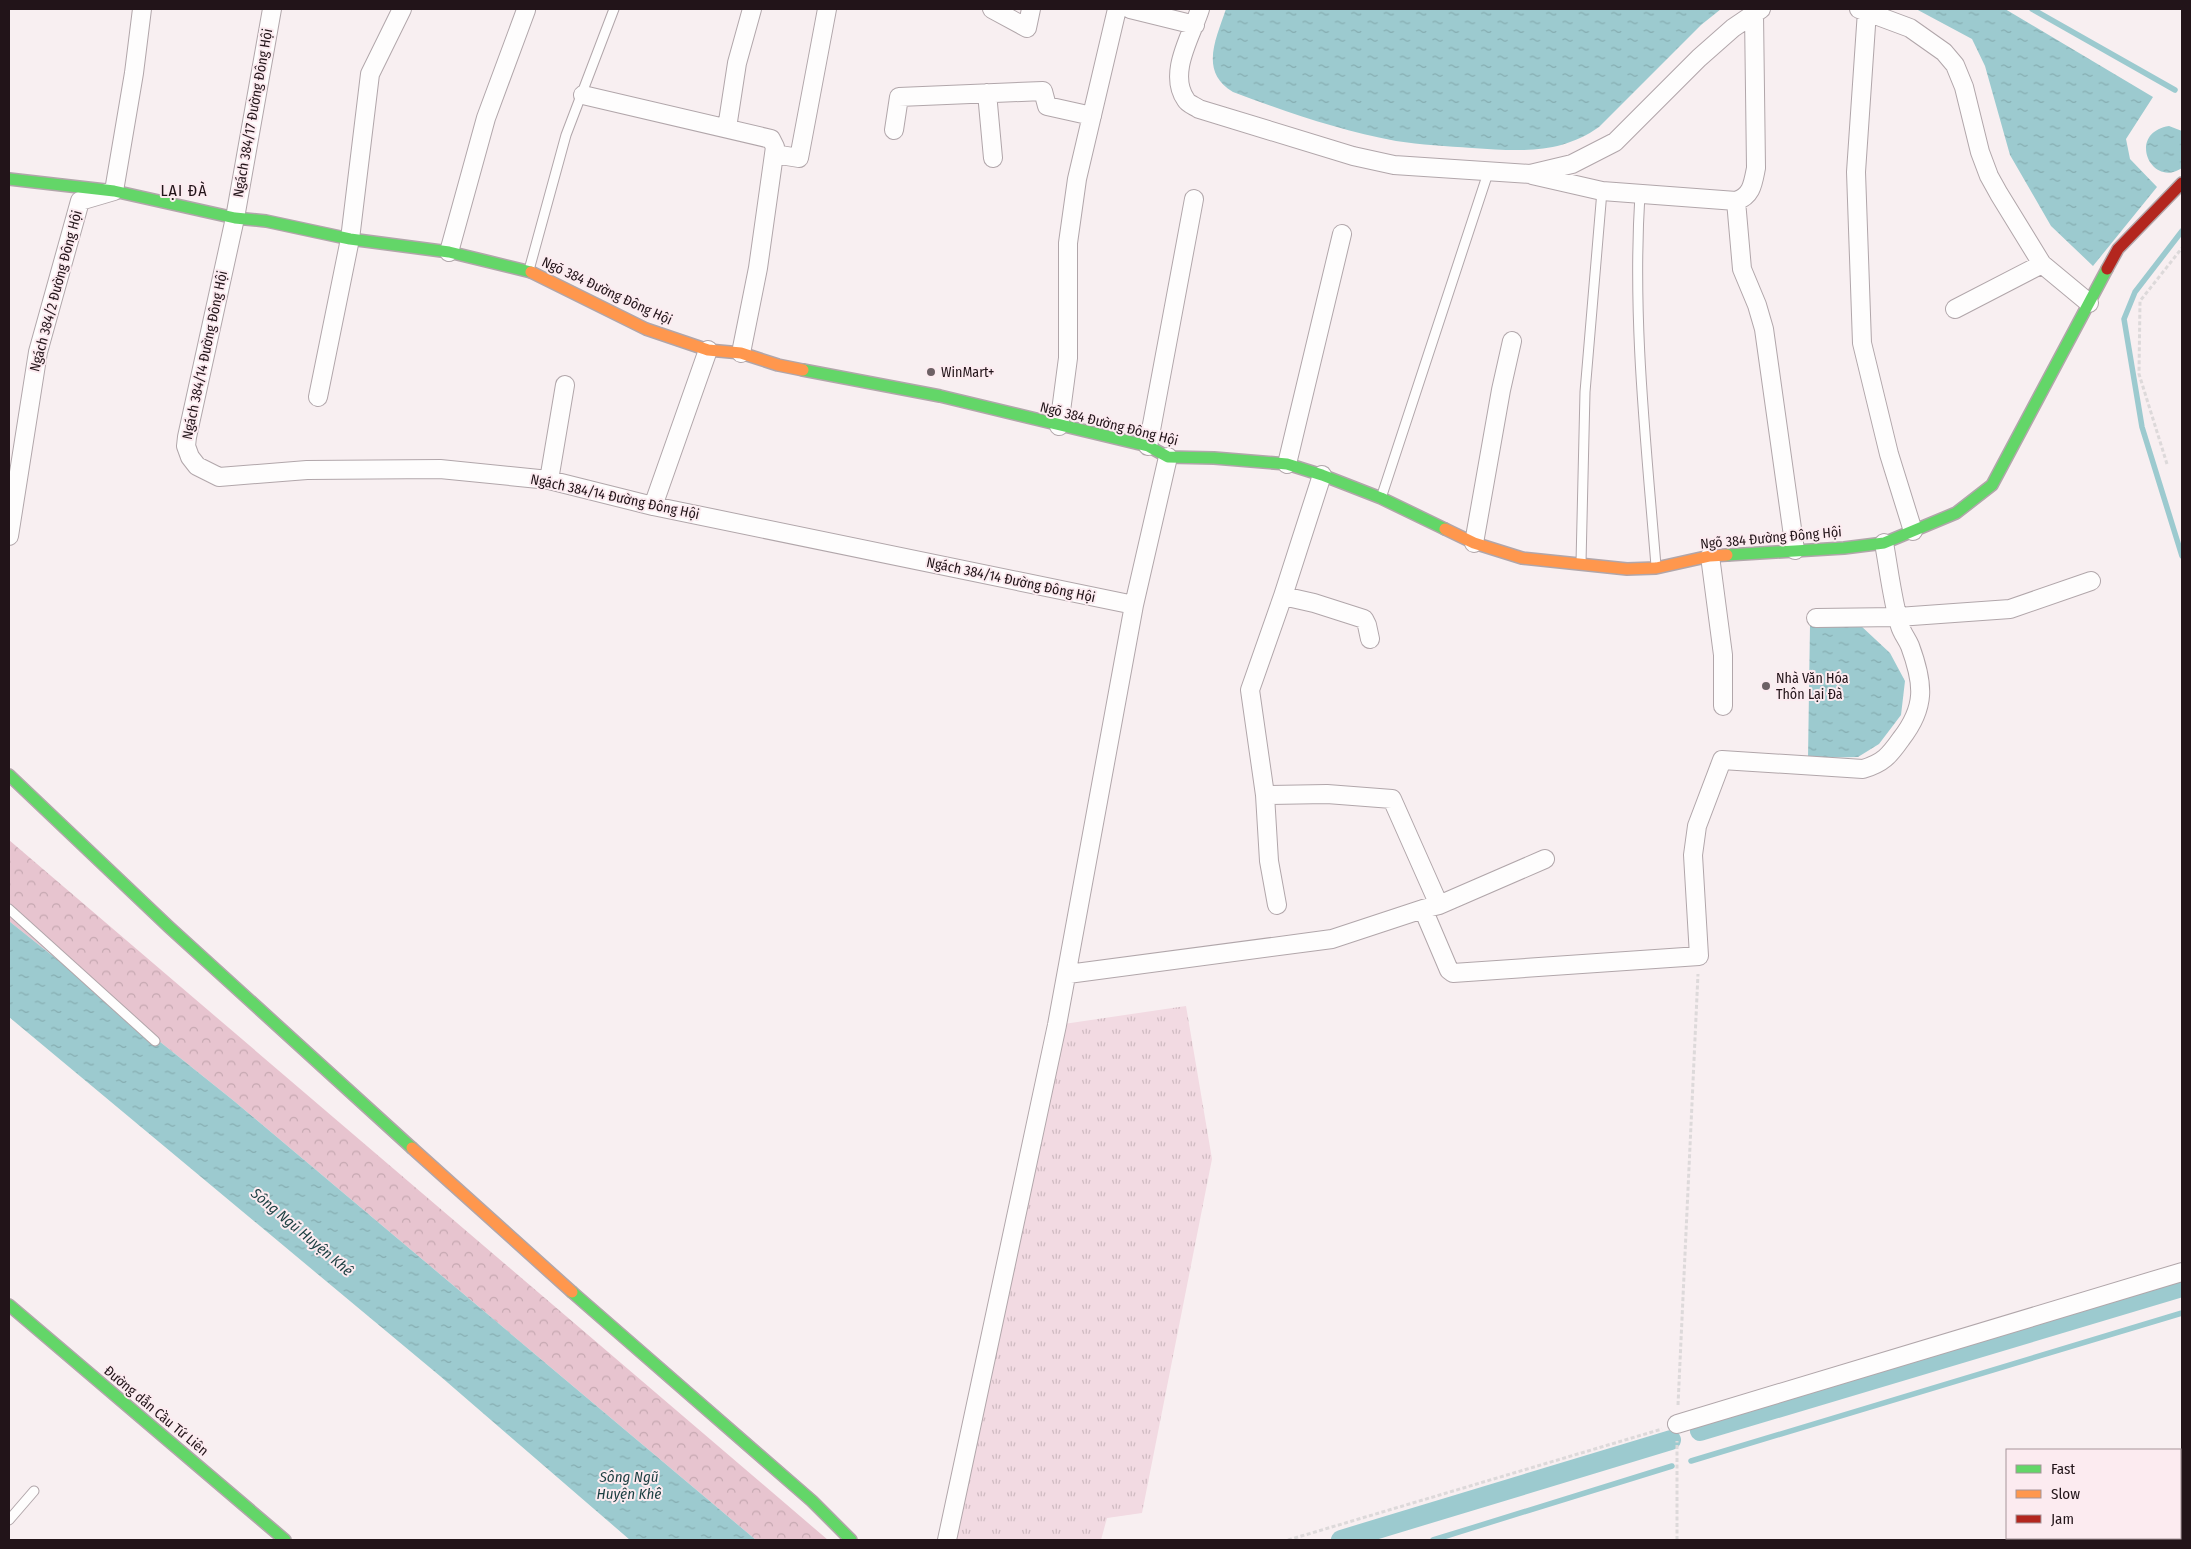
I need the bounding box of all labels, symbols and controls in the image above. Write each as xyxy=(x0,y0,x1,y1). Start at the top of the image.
street label: Ngách 384/17 Đường Đông Hội xyxy=(230,27,276,199)
district label: LẠI ĐÀ xyxy=(160,181,208,200)
street label: Ngách 384/2 Đường Đông Hội xyxy=(26,208,86,374)
street label: Ngõ 384 Đường Đông Hội xyxy=(539,253,675,329)
street label: Ngách 384/14 Đường Đông Hội xyxy=(179,269,231,441)
place label: WinMart+ xyxy=(941,364,995,381)
marker: WinMart+ xyxy=(925,366,937,378)
street label: Ngõ 384 Đường Đông Hội xyxy=(1038,399,1180,449)
street label: Ngách 384/14 Đường Đông Hội xyxy=(529,471,701,523)
street label: Ngõ 384 Đường Đông Hội xyxy=(1700,523,1842,553)
street label: Ngách 384/14 Đường Đông Hội xyxy=(925,554,1097,606)
place label: Nhà Văn Hóa Thôn Lại Đà xyxy=(1776,670,1849,703)
marker: Nhà Văn Hóa Thôn Lại Đà xyxy=(1760,680,1772,692)
water label: Sông Ngũ Huyện Khê xyxy=(247,1184,357,1280)
street label: Đường dẫn Cầu Tứ Liên xyxy=(100,1362,212,1460)
legend xyxy=(2006,1449,2181,1539)
text: Fast xyxy=(2051,1460,2075,1478)
water label: Sông Ngũ Huyện Khê xyxy=(597,1468,661,1503)
text: Slow xyxy=(2051,1485,2080,1503)
text: Jam xyxy=(2051,1510,2074,1528)

